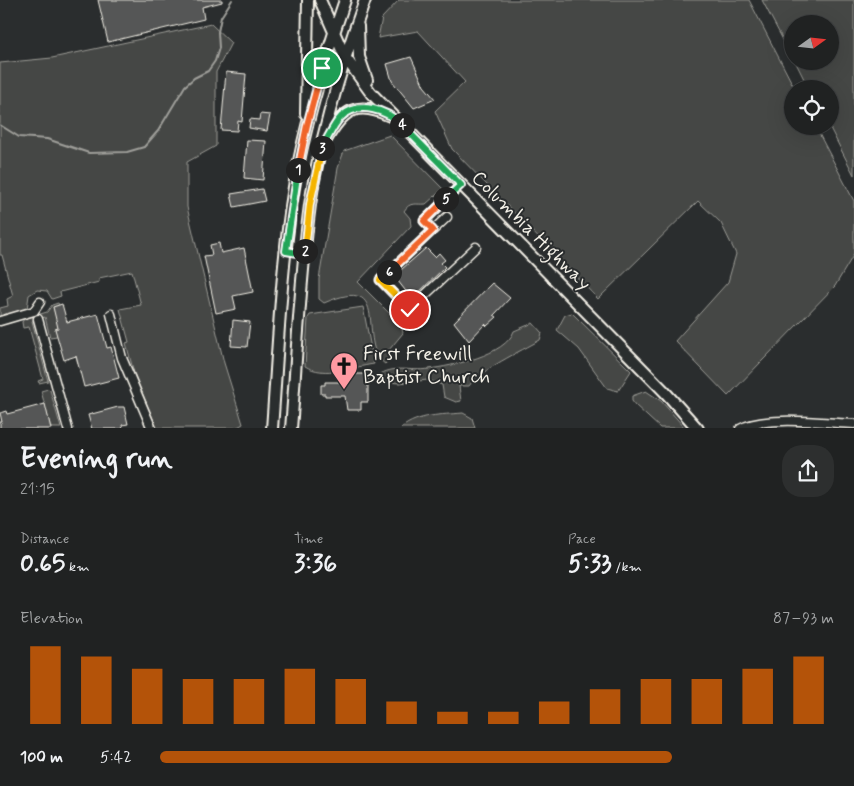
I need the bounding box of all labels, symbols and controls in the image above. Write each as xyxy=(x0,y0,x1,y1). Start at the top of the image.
north arrow xyxy=(784,15,839,70)
map controls xyxy=(784,15,839,135)
pin xyxy=(301,47,343,89)
icon: arrive xyxy=(308,54,336,82)
button: locate xyxy=(784,80,839,135)
pin: 4 xyxy=(390,112,414,138)
text: 4 xyxy=(398,116,407,134)
pin: 3 xyxy=(310,136,334,160)
text: 3 xyxy=(319,139,326,157)
pin: 1 xyxy=(286,158,310,182)
text: 1 xyxy=(295,161,302,179)
street label: Columbia Highway xyxy=(464,165,597,298)
pin: 5 xyxy=(434,186,458,212)
text: 5 xyxy=(442,190,451,208)
pin: 2 xyxy=(292,238,318,264)
text: 2 xyxy=(302,242,309,260)
pin: 6 xyxy=(376,260,402,284)
text: 6 xyxy=(386,263,393,281)
pin xyxy=(389,289,431,331)
icon: check xyxy=(396,296,424,324)
place label: First Freewill Baptist Church xyxy=(363,341,490,391)
church icon: First Freewill Baptist Church xyxy=(329,351,359,390)
text: Evening run xyxy=(20,441,173,478)
button: share xyxy=(782,445,834,497)
text: 21:15 xyxy=(20,479,55,500)
text: Distance xyxy=(20,530,69,548)
text: Time xyxy=(294,530,323,548)
text: Pace xyxy=(568,530,596,548)
text: 0.65 xyxy=(20,548,65,581)
text: 3:36 xyxy=(294,548,337,581)
text: 5:33 xyxy=(568,548,612,581)
text: km xyxy=(65,558,90,576)
text: /km xyxy=(612,558,642,576)
text: Elevation xyxy=(20,608,83,629)
text: 87–93 m xyxy=(773,608,834,629)
text: 100 m xyxy=(20,747,63,768)
text: 5:42 xyxy=(100,747,132,768)

